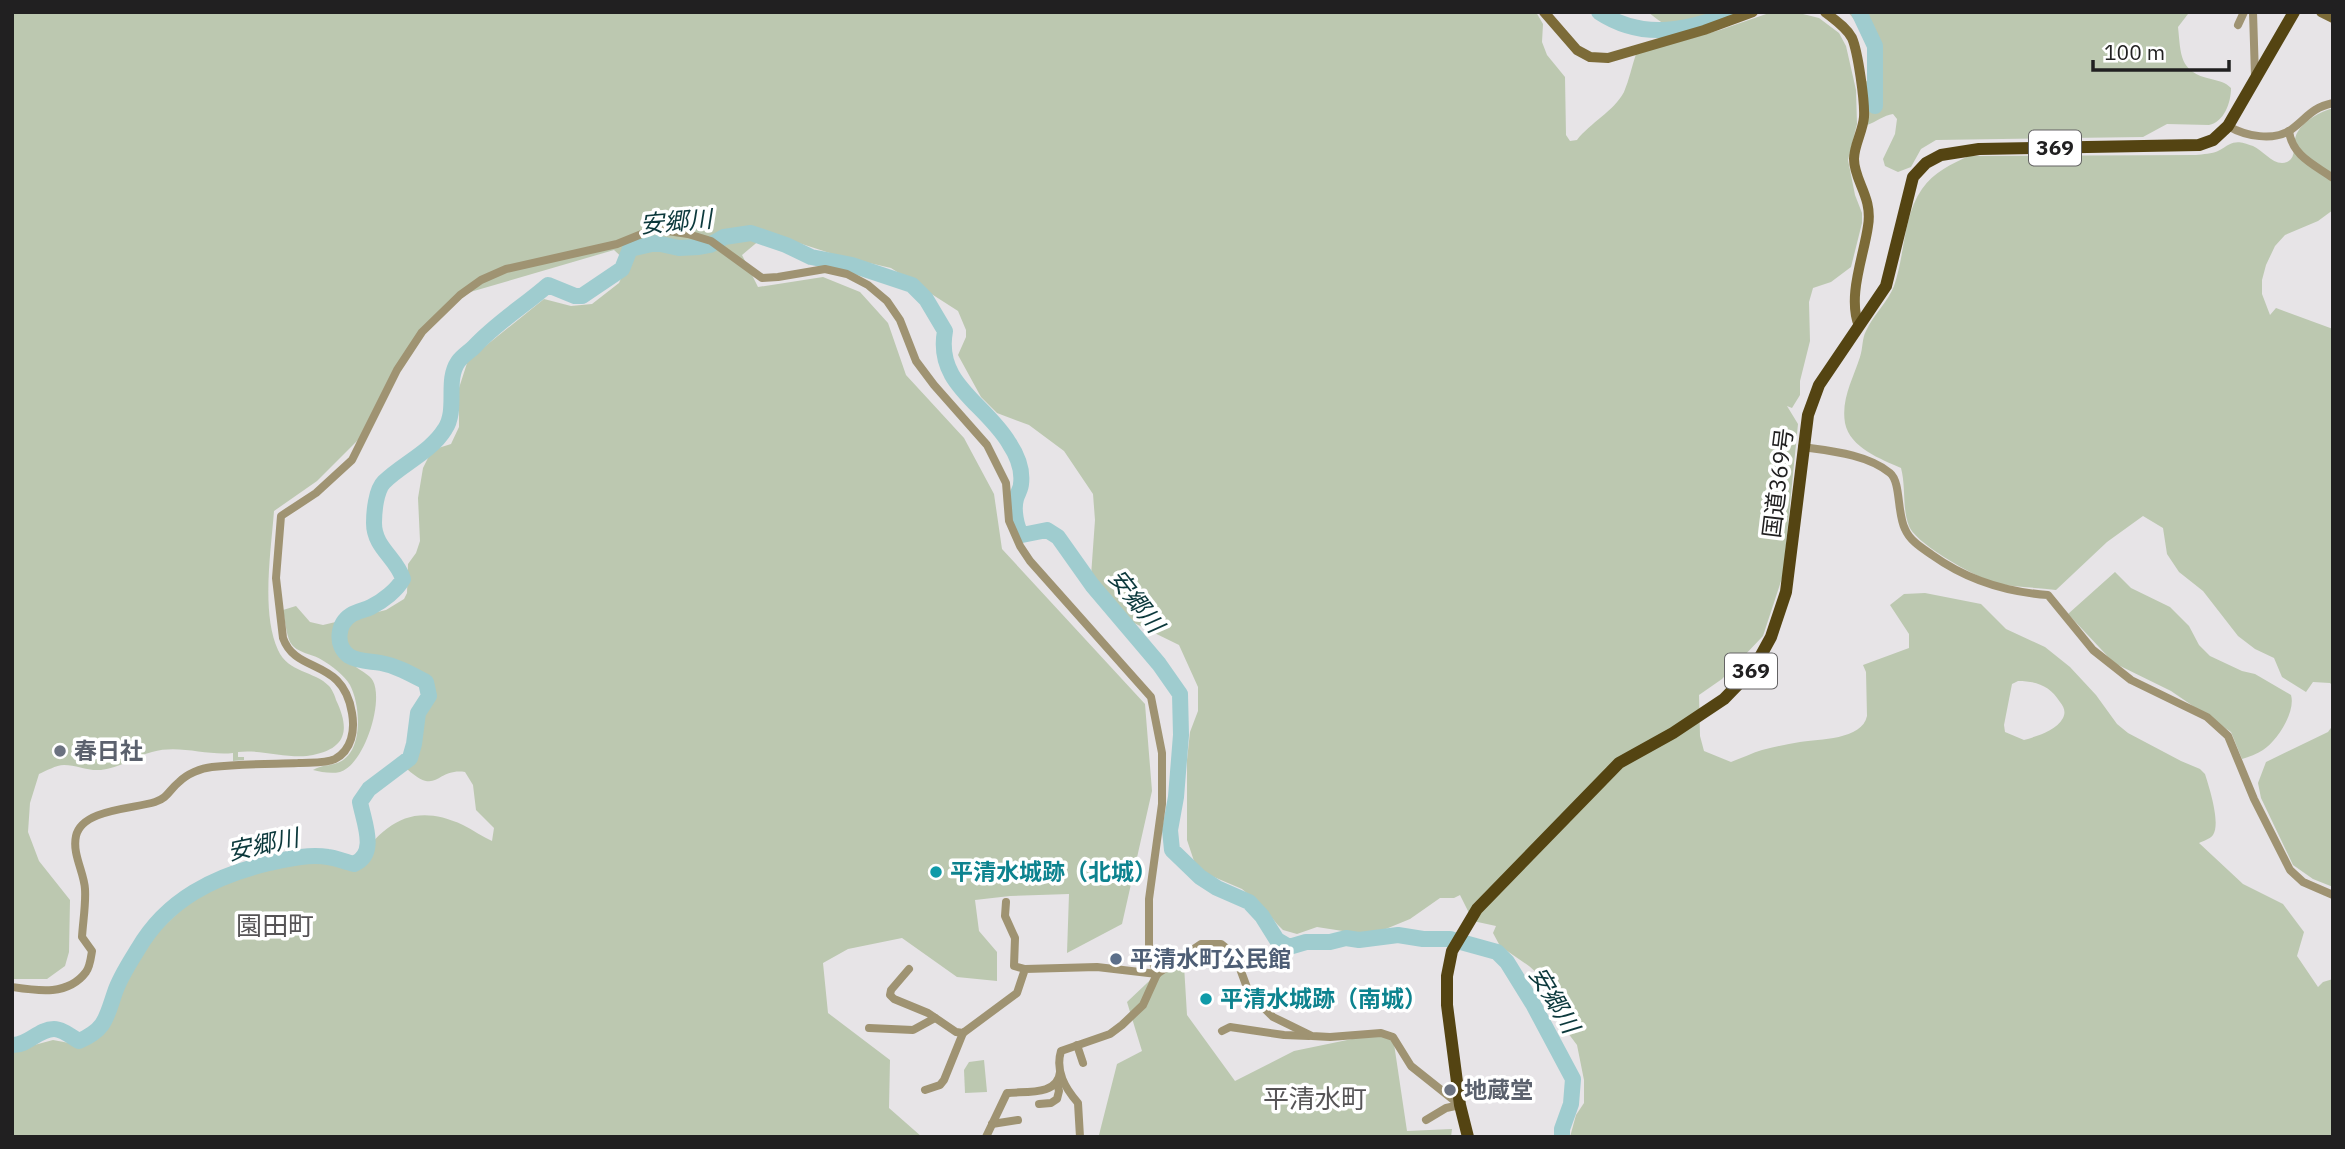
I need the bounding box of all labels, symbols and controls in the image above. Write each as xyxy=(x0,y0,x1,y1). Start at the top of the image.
scale bar xyxy=(2093,28,2230,72)
text: 100 m xyxy=(2104,38,2165,66)
road number: 369 xyxy=(2029,130,2081,166)
water label: 安郷川 xyxy=(639,202,716,240)
street label: 国道369号 xyxy=(1755,426,1799,539)
water label: 安郷川 xyxy=(1102,562,1173,641)
road number: 369 xyxy=(1725,654,1777,688)
place label: 春日社 xyxy=(74,735,143,765)
marker: 春日社 xyxy=(52,743,68,759)
water label: 安郷川 xyxy=(224,820,304,867)
place label: 平清水城跡（北城） xyxy=(950,856,1157,886)
marker: 平清水城跡（北城） xyxy=(928,864,944,880)
district label: 園田町 xyxy=(236,908,314,942)
place label: 平清水町公民館 xyxy=(1130,943,1291,973)
marker: 平清水町公民館 xyxy=(1108,951,1124,967)
water label: 安郷川 xyxy=(1523,960,1589,1041)
place label: 平清水城跡（南城） xyxy=(1220,983,1427,1013)
marker: 平清水城跡（南城） xyxy=(1198,991,1214,1007)
place label: 地蔵堂 xyxy=(1464,1074,1533,1104)
district label: 平清水町 xyxy=(1263,1081,1367,1115)
marker: 地蔵堂 xyxy=(1442,1082,1458,1098)

